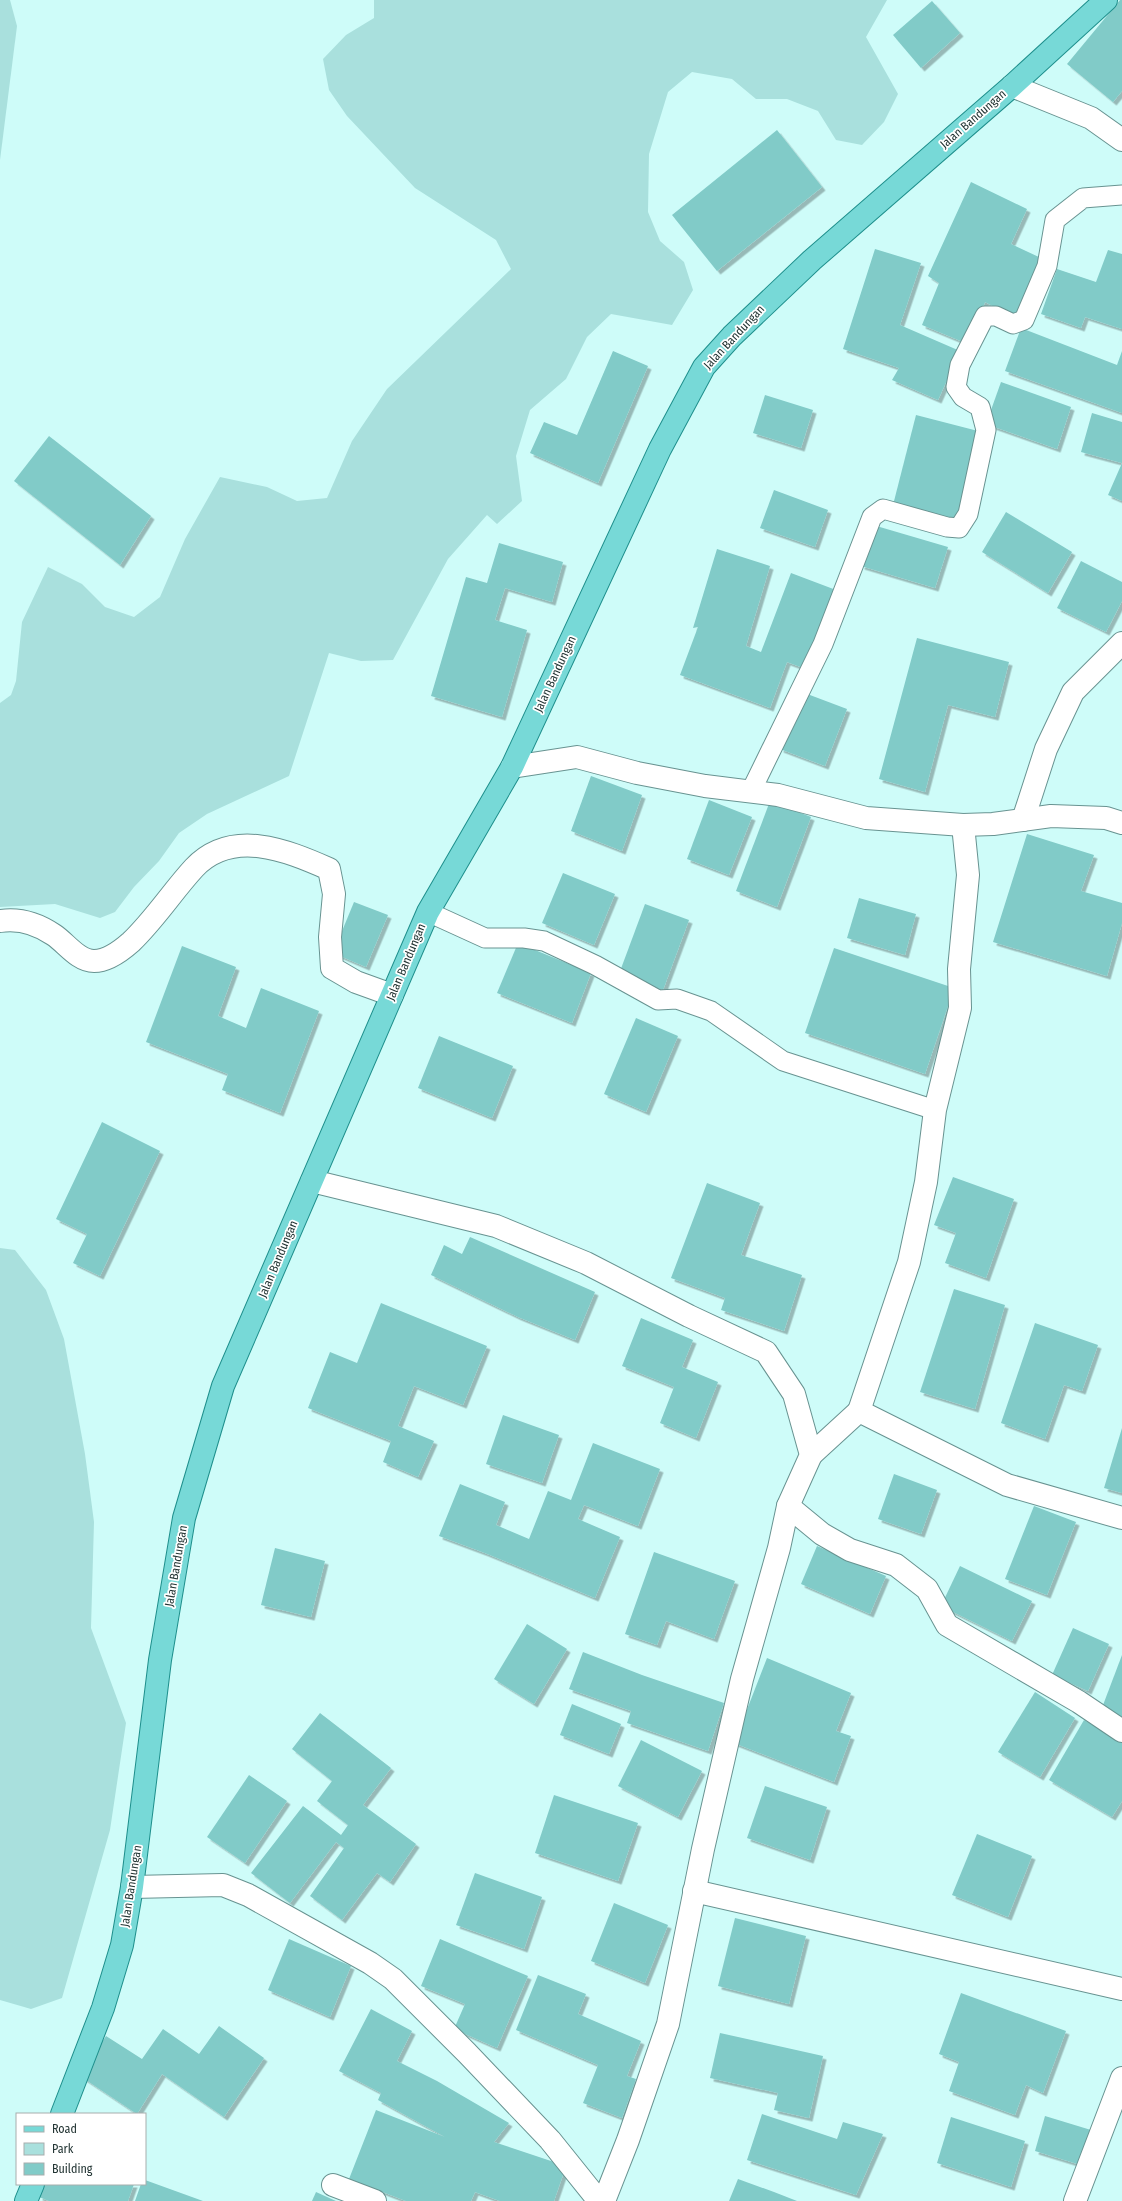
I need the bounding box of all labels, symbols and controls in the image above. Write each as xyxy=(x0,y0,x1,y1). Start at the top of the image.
street label: Jalan Bandungan xyxy=(937,87,1009,151)
street label: Jalan Bandungan xyxy=(701,302,767,372)
street label: Jalan Bandungan xyxy=(531,634,579,714)
street label: Jalan Bandungan xyxy=(383,921,429,1003)
street label: Jalan Bandungan xyxy=(255,1218,301,1300)
street label: Jalan Bandungan xyxy=(162,1524,190,1608)
street label: Jalan Bandungan xyxy=(118,1844,144,1928)
legend xyxy=(16,2113,146,2185)
text: Road xyxy=(52,2122,77,2136)
text: Park xyxy=(52,2142,74,2156)
text: Building xyxy=(52,2162,93,2176)

